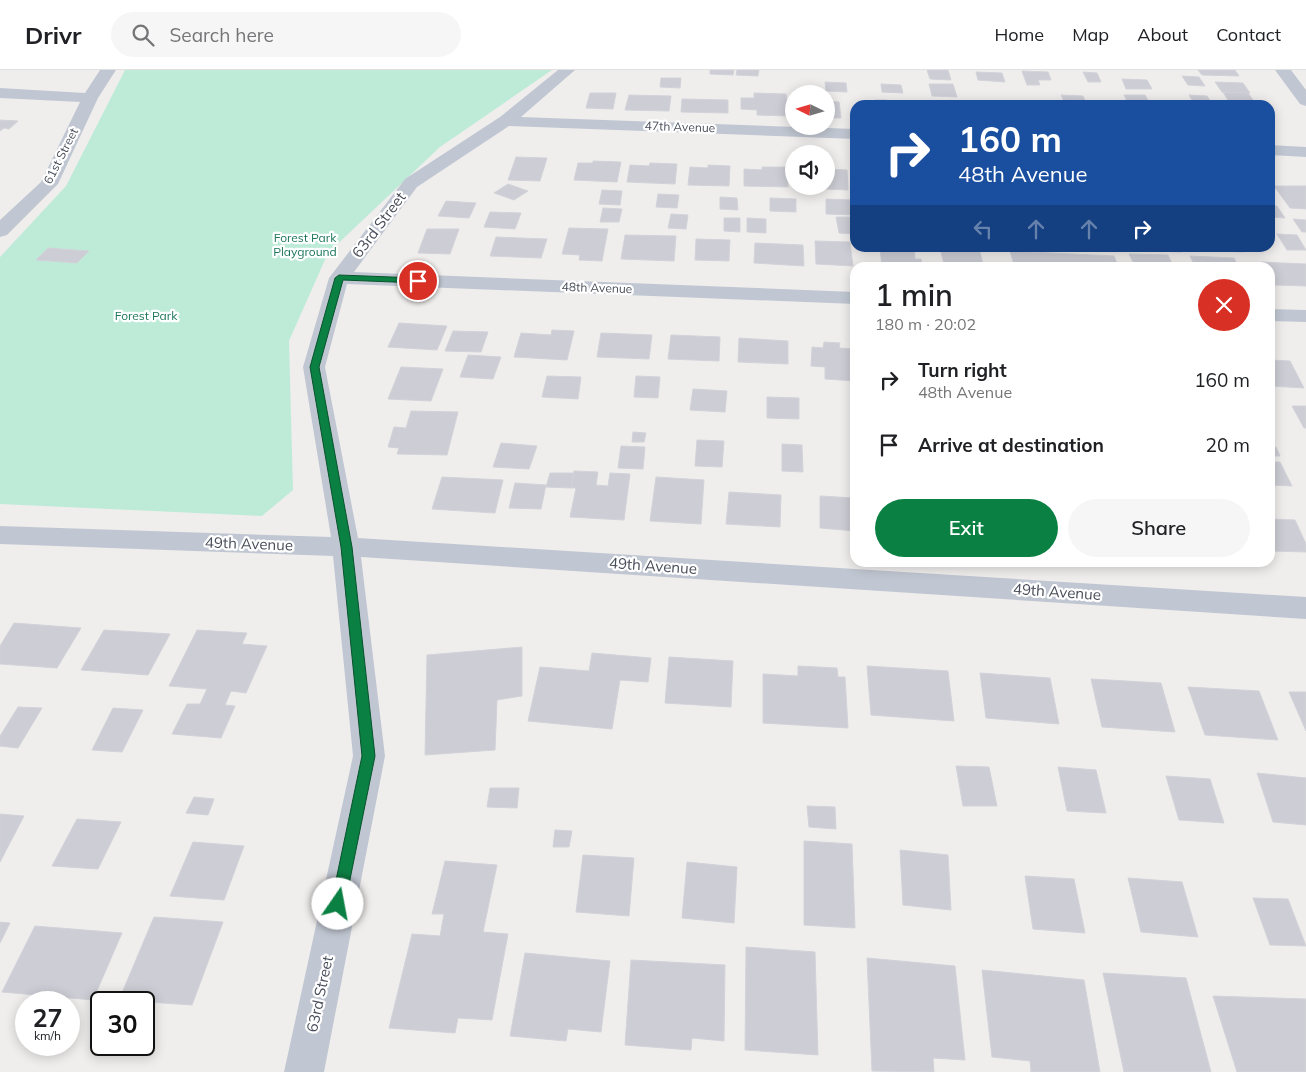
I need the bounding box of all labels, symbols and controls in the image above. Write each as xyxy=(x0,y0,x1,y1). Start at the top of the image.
search box xyxy=(111,12,461,57)
text: Drivr xyxy=(25,20,81,50)
icon: search xyxy=(129,21,157,49)
text: Search here xyxy=(169,23,274,47)
text: Home xyxy=(994,23,1044,46)
text: Map xyxy=(1072,23,1109,46)
text: About xyxy=(1137,23,1188,46)
text: Contact xyxy=(1216,23,1281,46)
north arrow xyxy=(785,85,835,135)
map controls xyxy=(785,85,835,195)
text: 160 m xyxy=(958,117,1062,161)
street label: 47th Avenue xyxy=(644,118,716,135)
icon: right xyxy=(875,120,940,185)
street label: 61st Street xyxy=(40,125,81,186)
button: sound xyxy=(785,145,835,195)
text: 48th Avenue xyxy=(958,160,1087,188)
street label: 63rd Street xyxy=(348,188,410,261)
icon: left xyxy=(969,215,997,243)
icon: ahead xyxy=(1022,215,1050,243)
icon: ahead xyxy=(1075,215,1103,243)
icon: right xyxy=(1128,215,1156,243)
park label: Forest Park Playground xyxy=(273,230,337,259)
pin xyxy=(397,260,439,302)
icon: arrive xyxy=(404,267,432,295)
text: 1 min xyxy=(875,276,953,314)
street label: 48th Avenue xyxy=(561,279,633,296)
button: close xyxy=(1198,279,1250,331)
park label: Forest Park xyxy=(115,308,178,323)
text: 180 m · 20:02 xyxy=(875,314,976,334)
text: Turn right xyxy=(918,358,1007,382)
icon: right xyxy=(875,366,903,394)
text: 160 m xyxy=(1194,368,1250,392)
text: 48th Avenue xyxy=(918,382,1012,402)
icon: arrive xyxy=(875,431,903,459)
text: Arrive at destination xyxy=(918,433,1104,457)
text: 20 m xyxy=(1206,433,1250,457)
button: Exit xyxy=(875,499,1058,557)
button: Share xyxy=(1068,499,1250,557)
street label: 49th Avenue xyxy=(205,532,293,555)
street label: 49th Avenue xyxy=(608,553,698,578)
street label: 49th Avenue xyxy=(1012,579,1102,604)
position arrow xyxy=(311,877,363,929)
street label: 63rd Street xyxy=(302,954,337,1034)
speed limit sign: 30 xyxy=(90,991,155,1056)
text: 27 xyxy=(32,1002,63,1033)
text: km/h xyxy=(34,1028,61,1043)

